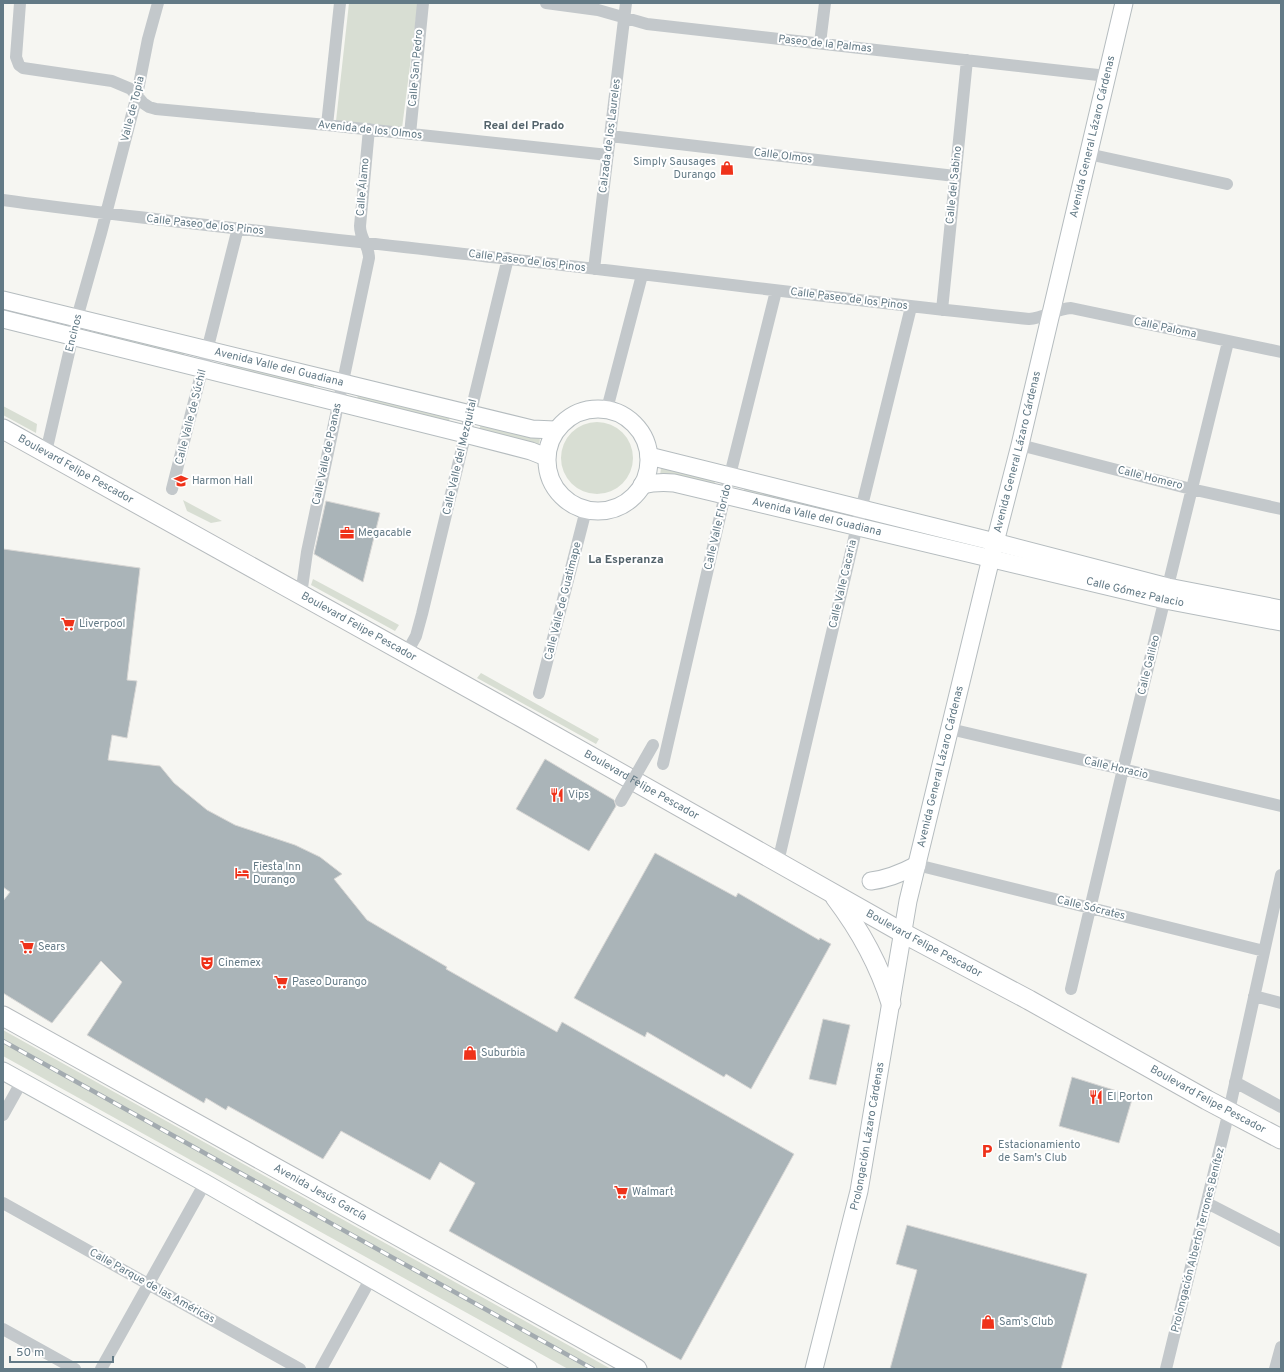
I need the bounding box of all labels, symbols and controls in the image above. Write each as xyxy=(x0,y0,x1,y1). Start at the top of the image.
street label: Calle San Pedro xyxy=(406,29,426,107)
street label: Paseo de la Palmas xyxy=(778,32,872,56)
street label: Avenida General Lázaro Cárdenas xyxy=(1067,54,1118,219)
street label: Valle de Topia xyxy=(118,75,148,143)
street label: Calzada de los Laureles xyxy=(596,78,624,194)
street label: Avenida de los Olmos xyxy=(317,118,423,142)
district label: Real del Prado xyxy=(484,118,565,134)
street label: Calle Olmos xyxy=(753,145,813,167)
street label: Calle del Sabino xyxy=(943,145,965,225)
place label: Simply Sausages Durango xyxy=(633,155,716,182)
street label: Calle Álamo xyxy=(352,157,373,217)
shop icon: Simply Sausages Durango xyxy=(719,160,735,176)
street label: Calle Paseo de los Pinos xyxy=(146,212,264,238)
street label: Calle Paseo de los Pinos xyxy=(468,247,586,275)
street label: Calle Paseo de los Pinos xyxy=(790,285,908,313)
street label: Encinos xyxy=(63,313,85,353)
street label: Calle Paloma xyxy=(1132,315,1198,342)
street label: Avenida Valle del Guadiana xyxy=(213,345,345,390)
street label: Calle Valle de Súchil xyxy=(172,368,210,466)
street label: Avenida General Lázaro Cárdenas xyxy=(991,370,1044,534)
street label: Calle Valle del Mezquital xyxy=(440,398,480,516)
street label: Calle Valle de Poanas xyxy=(309,402,345,506)
street label: Boulevard Felipe Pescador xyxy=(15,432,136,507)
street label: Calle Homero xyxy=(1116,463,1184,493)
school or university icon: Harmon Hall xyxy=(173,473,189,489)
place label: Harmon Hall xyxy=(192,474,253,488)
street label: Calle Valle Florido xyxy=(701,483,735,571)
street label: Avenida Valle del Guadiana xyxy=(751,495,883,539)
office icon: Megacable xyxy=(339,525,355,541)
place label: Megacable xyxy=(358,526,411,540)
street label: Calle Valle Cacaria xyxy=(826,538,860,630)
street label: Calle Valle de Guatimape xyxy=(541,540,585,662)
district label: La Esperanza xyxy=(588,552,664,568)
street label: Calle Gómez Palacio xyxy=(1085,574,1185,610)
street label: Boulevard Felipe Pescador xyxy=(298,589,420,665)
supermarket icon: Liverpool xyxy=(60,616,76,632)
place label: Liverpool xyxy=(79,617,126,631)
street label: Calle Galileo xyxy=(1135,634,1163,696)
street label: Avenida General Lázaro Cárdenas xyxy=(914,684,967,849)
street label: Boulevard Felipe Pescador xyxy=(581,747,702,824)
street label: Calle Horacio xyxy=(1083,754,1149,782)
restaurant icon: Vips xyxy=(549,787,565,803)
place label: Vips xyxy=(568,788,589,802)
place label: Fiesta Inn Durango xyxy=(253,860,301,887)
hotel icon: Fiesta Inn Durango xyxy=(234,865,250,881)
street label: Calle Sócrates xyxy=(1055,893,1127,923)
street label: Boulevard Felipe Pescador xyxy=(863,906,985,981)
supermarket icon: Sears xyxy=(19,939,35,955)
place label: Sears xyxy=(38,940,66,954)
theatre icon: Cinemex xyxy=(199,955,215,971)
place label: Cinemex xyxy=(218,956,261,970)
supermarket icon: Paseo Durango xyxy=(273,974,289,990)
place label: Paseo Durango xyxy=(292,975,367,989)
shop icon: Suburbia xyxy=(462,1045,478,1061)
place label: Suburbia xyxy=(481,1046,525,1060)
street label: Prolongación Lázaro Cárdenas xyxy=(847,1061,888,1212)
street label: Boulevard Felipe Pescador xyxy=(1147,1062,1269,1137)
restaurant icon: El Porton xyxy=(1088,1089,1104,1105)
place label: El Porton xyxy=(1107,1090,1153,1104)
place label: Estacionamiento de Sam's Club xyxy=(998,1138,1080,1165)
parking icon: Estacionamiento de Sam's Club xyxy=(979,1143,995,1159)
street label: Prolongación Alberto Terrones Benítez xyxy=(1168,1146,1228,1334)
street label: Avenida Jesús García xyxy=(271,1161,369,1224)
supermarket icon: Walmart xyxy=(613,1184,629,1200)
place label: Walmart xyxy=(632,1185,674,1199)
street label: Calle Parque de las Américas xyxy=(87,1246,217,1326)
shop icon: Sam's Club xyxy=(980,1314,996,1330)
place label: Sam's Club xyxy=(999,1315,1053,1329)
scale bar xyxy=(10,1338,113,1364)
text: 50 m xyxy=(16,1345,44,1361)

